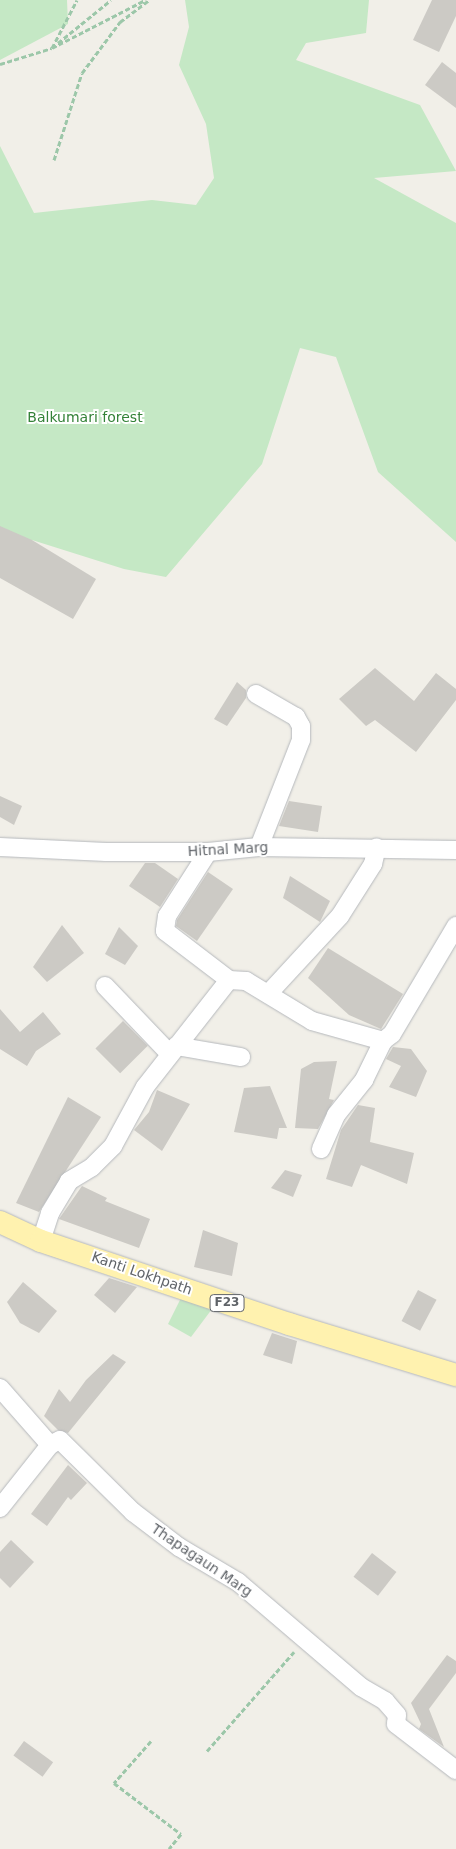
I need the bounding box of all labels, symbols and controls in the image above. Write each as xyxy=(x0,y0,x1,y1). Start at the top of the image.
park label: Balkumari forest xyxy=(27,409,143,425)
street label: Hitnal Marg xyxy=(187,838,269,860)
street label: Kanti Lokhpath xyxy=(90,1248,194,1298)
road number: F23 xyxy=(210,1294,244,1312)
street label: Thapagaun Marg xyxy=(148,1520,256,1600)

